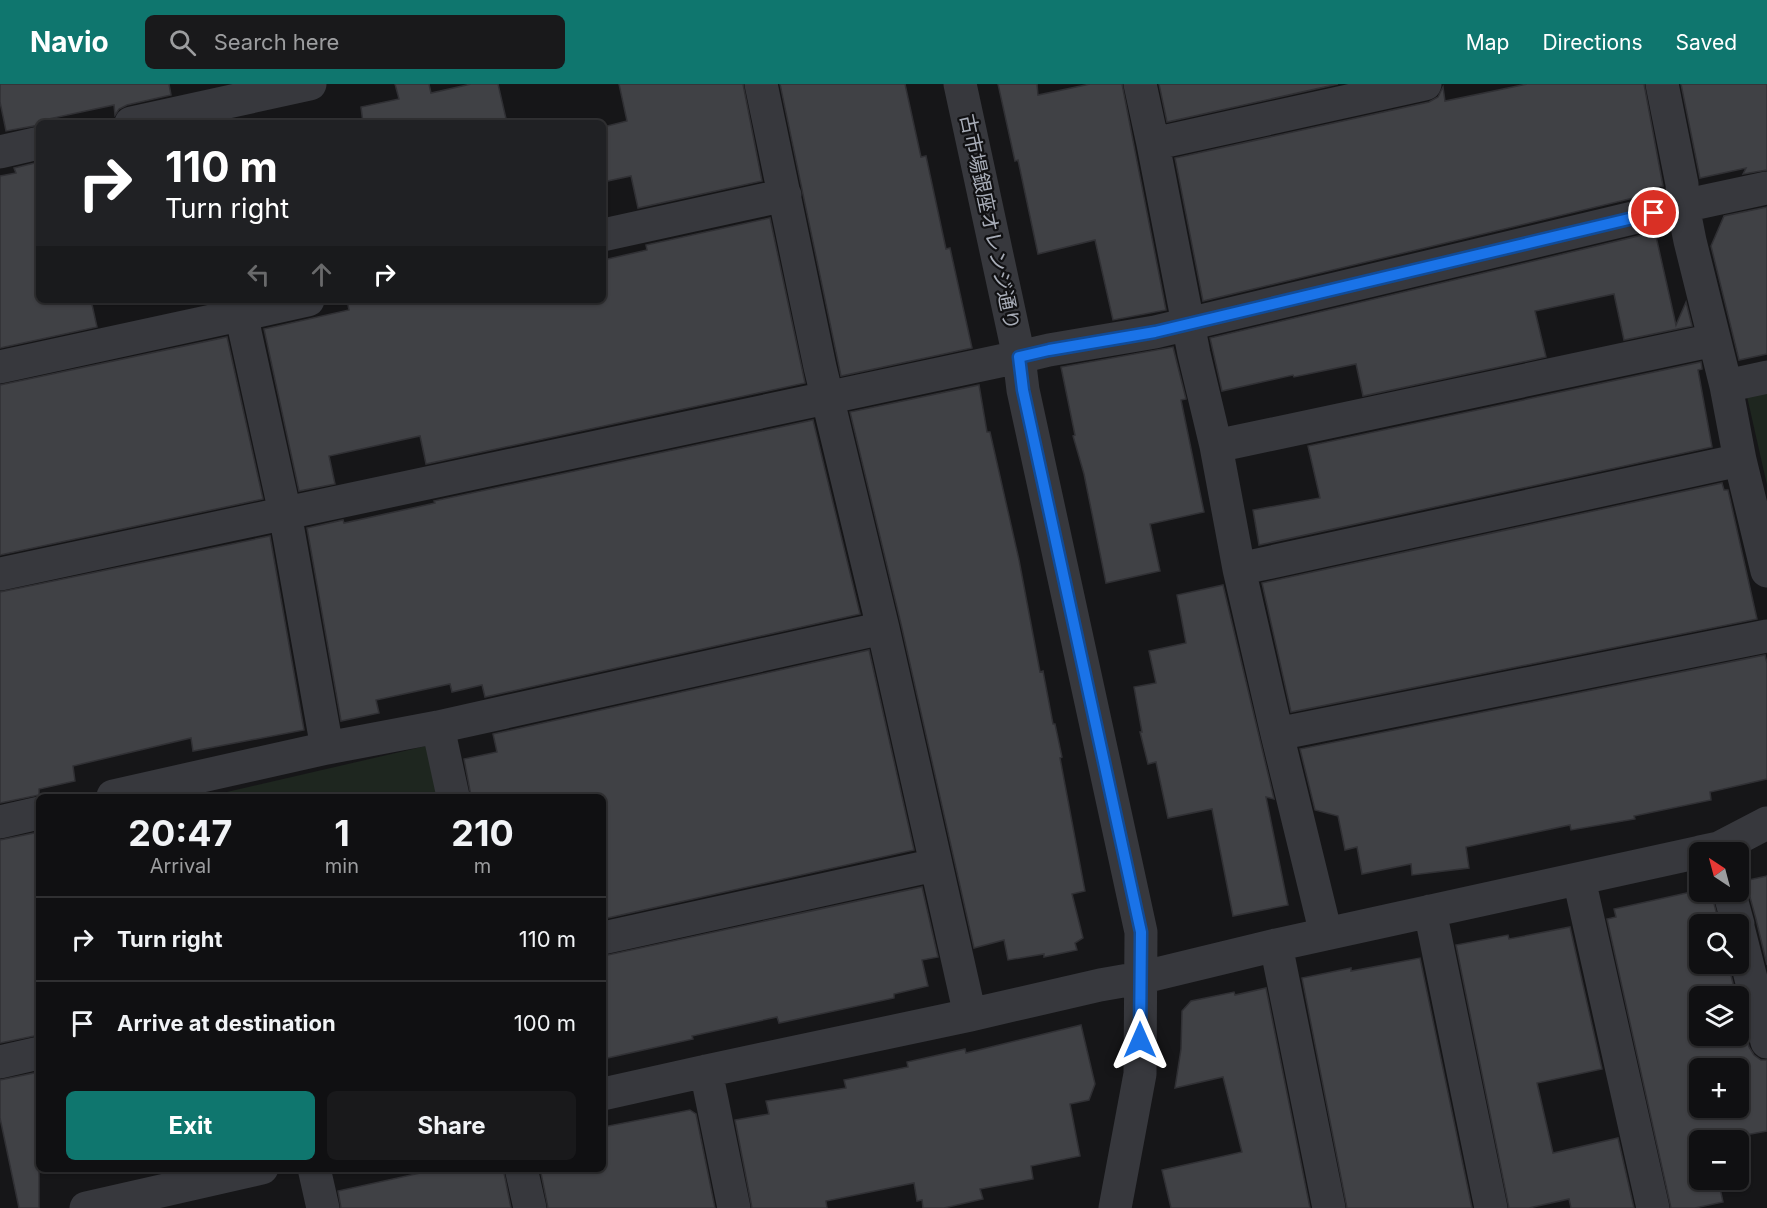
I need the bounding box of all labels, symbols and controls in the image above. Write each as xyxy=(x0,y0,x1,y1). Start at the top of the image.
search box xyxy=(145,15,565,69)
text: Navio xyxy=(30,25,109,59)
icon: search xyxy=(166,26,199,59)
text: Search here xyxy=(214,29,339,55)
text: Map xyxy=(1466,30,1509,55)
text: Directions xyxy=(1542,30,1643,55)
text: Saved xyxy=(1676,30,1737,55)
street label: 古市場銀座オレンジ通り xyxy=(955,112,1025,332)
text: 110 m xyxy=(165,141,278,192)
icon: right xyxy=(66,144,144,222)
pin xyxy=(1628,187,1679,238)
text: Turn right xyxy=(165,192,289,225)
icon: arrive xyxy=(1637,196,1670,229)
icon: left xyxy=(242,258,275,291)
icon: ahead xyxy=(305,258,338,291)
icon: right xyxy=(368,258,401,291)
text: 20:47 xyxy=(128,811,233,855)
text: 1 xyxy=(334,811,350,855)
text: 210 xyxy=(451,811,514,855)
north arrow xyxy=(1689,842,1749,902)
map controls xyxy=(1689,842,1749,1190)
text: Arrival xyxy=(150,854,211,878)
text: min xyxy=(325,854,359,878)
text: m xyxy=(474,854,491,878)
button: search xyxy=(1689,914,1749,974)
icon: right xyxy=(66,923,99,956)
text: Turn right xyxy=(117,926,223,952)
text: 110 m xyxy=(519,926,576,952)
button: layers xyxy=(1689,986,1749,1046)
icon: arrive xyxy=(66,1007,99,1040)
position arrow xyxy=(1108,1008,1172,1072)
text: Arrive at destination xyxy=(117,1010,336,1036)
text: 100 m xyxy=(514,1010,576,1036)
button: + xyxy=(1689,1058,1749,1118)
button: Exit xyxy=(66,1091,315,1160)
button: Share xyxy=(327,1091,576,1160)
button: − xyxy=(1689,1130,1749,1190)

